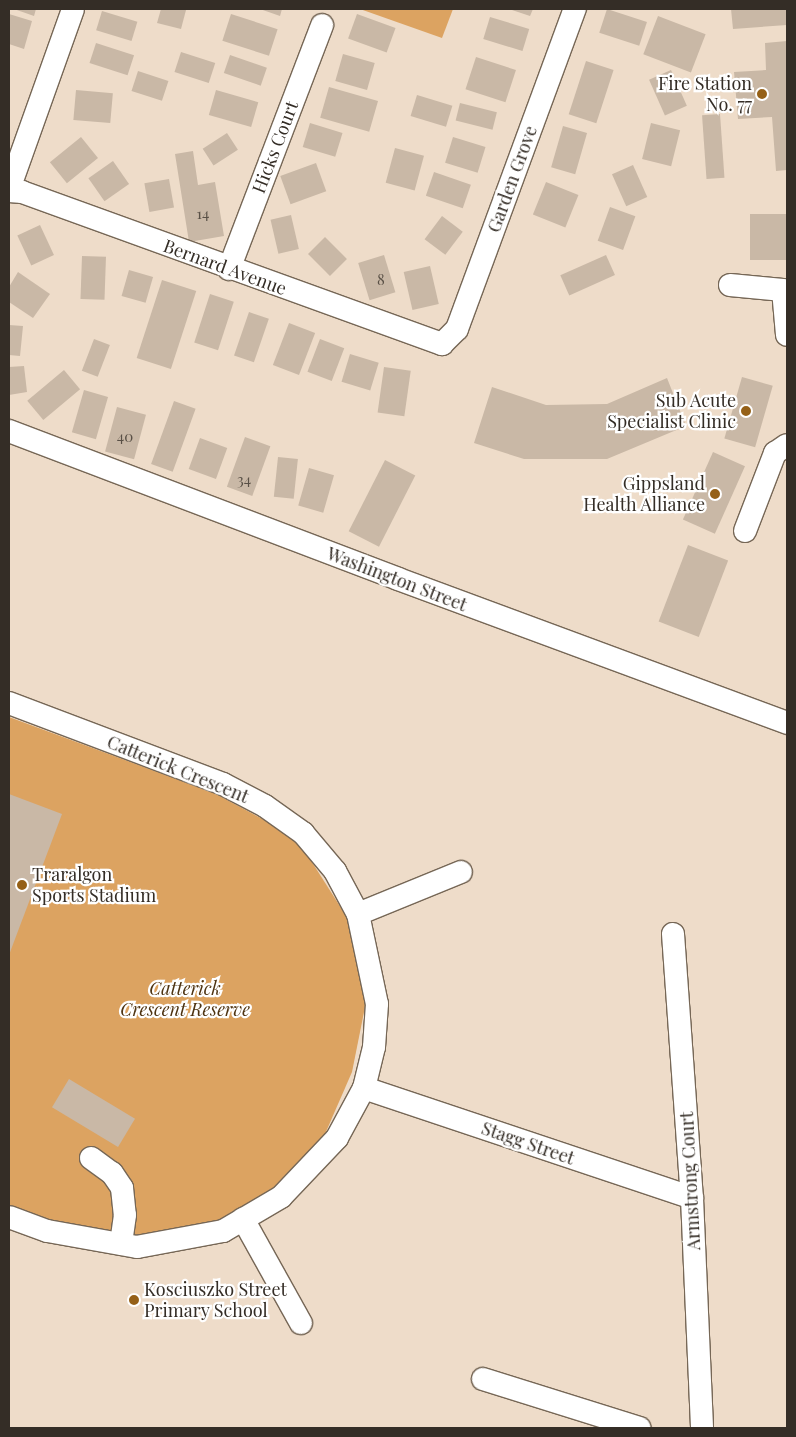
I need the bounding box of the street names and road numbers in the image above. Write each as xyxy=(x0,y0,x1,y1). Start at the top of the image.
street label: Hicks Court xyxy=(248,98,302,196)
street label: Garden Grove xyxy=(483,123,541,235)
street label: Bernard Avenue xyxy=(160,235,290,299)
street label: Washington Street xyxy=(324,542,470,616)
street label: Catterick Crescent xyxy=(104,731,252,807)
street label: Armstrong Court xyxy=(676,1111,704,1251)
street label: Stagg Street xyxy=(479,1117,577,1169)

